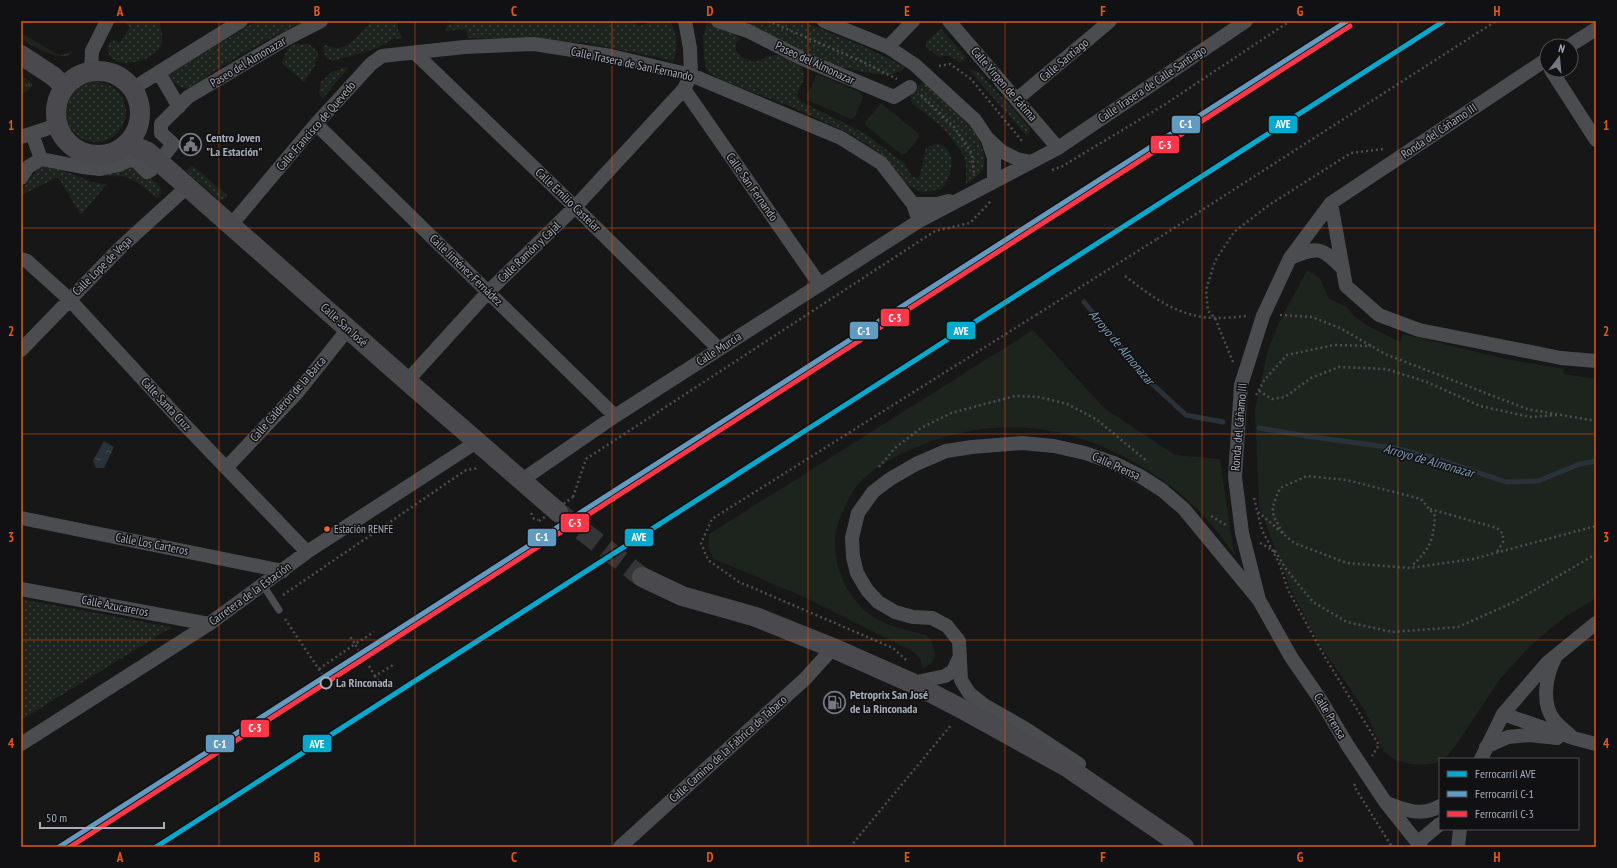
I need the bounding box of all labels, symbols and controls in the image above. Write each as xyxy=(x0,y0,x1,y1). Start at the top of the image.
text: A xyxy=(116,3,124,20)
text: B xyxy=(314,3,320,20)
text: C xyxy=(511,3,517,20)
text: D xyxy=(707,3,714,20)
text: E xyxy=(904,3,910,20)
text: F xyxy=(1100,3,1106,20)
text: G xyxy=(1297,3,1304,20)
text: H xyxy=(1494,3,1501,20)
street label: Paseo del Almonazar xyxy=(207,33,289,90)
street label: Calle Santiago xyxy=(1036,35,1091,84)
street label: Paseo del Almonazar xyxy=(773,38,858,88)
north arrow xyxy=(1539,38,1579,78)
text: N xyxy=(1557,41,1567,56)
street label: Calle Trasera de Calle Santiago xyxy=(1095,42,1209,125)
street label: Calle Trasera de San Fernando xyxy=(570,43,694,84)
street label: Calle Virgen de Fátima xyxy=(968,44,1041,124)
street label: Calle Francisco de Quevedo xyxy=(273,78,359,173)
street label: Ronda del Cáñamo III xyxy=(1398,100,1479,161)
line badge: C-1 xyxy=(1171,115,1201,134)
line badge: AVE xyxy=(1268,115,1298,134)
text: 1 xyxy=(8,117,14,134)
text: C-1 xyxy=(1180,117,1192,131)
text: AVE xyxy=(1274,117,1291,131)
text: 1 xyxy=(1603,117,1609,134)
place label: Centro Joven "La Estación" xyxy=(206,130,262,159)
public building icon: Centro Joven "La Estación" xyxy=(178,132,204,158)
line badge: C-3 xyxy=(1150,135,1180,154)
text: C-3 xyxy=(1159,138,1171,152)
street label: Calle San Fernando xyxy=(723,150,781,224)
street label: Calle Emilio Castelar xyxy=(533,165,605,235)
street label: Calle Ramón y Cajal xyxy=(494,218,563,285)
street label: Calle Jiménez Fernádez xyxy=(427,231,506,308)
street label: Calle Lope de Vega xyxy=(69,233,135,298)
street label: Calle San José xyxy=(318,300,371,350)
water label: Arroyo de Almonazar xyxy=(1085,306,1160,390)
line badge: C-3 xyxy=(880,308,910,327)
text: C-3 xyxy=(889,311,901,325)
line badge: C-1 xyxy=(849,321,879,340)
line badge: AVE xyxy=(946,321,976,340)
text: 2 xyxy=(8,323,14,340)
text: 2 xyxy=(1603,323,1609,340)
text: C-1 xyxy=(858,324,870,338)
text: AVE xyxy=(952,324,969,338)
street label: Calle Murcia xyxy=(693,328,744,369)
street label: Calle Calderón de la Barca xyxy=(246,353,329,444)
street label: Calle Santa Cruz xyxy=(138,374,195,433)
street label: Ronda del Cáñamo III xyxy=(1227,382,1250,471)
water label: Arroyo de Almonazar xyxy=(1382,439,1478,482)
street label: Calle Prensa xyxy=(1090,448,1143,483)
line badge: C-3 xyxy=(560,513,590,533)
text: C-3 xyxy=(569,516,581,530)
place label: Estación RENFE xyxy=(334,522,394,536)
marker: Estación RENFE xyxy=(322,524,332,534)
line badge: C-1 xyxy=(527,528,557,547)
line badge: AVE xyxy=(624,528,654,547)
text: 3 xyxy=(8,529,14,546)
street label: Calle Los Carteros xyxy=(114,529,190,558)
text: 3 xyxy=(1603,529,1609,546)
text: C-1 xyxy=(536,530,548,544)
text: AVE xyxy=(630,530,647,544)
street label: Carretera de la Estación xyxy=(206,559,294,628)
street label: Calle Azucareros xyxy=(80,592,150,619)
place label: La Rinconada xyxy=(336,675,393,690)
marker: La Rinconada xyxy=(319,676,333,690)
place label: Petroprix San José de la Rinconada xyxy=(850,687,928,716)
fuel station icon: Petroprix San José de la Rinconada xyxy=(821,689,847,715)
street label: Calle Prensa xyxy=(1311,690,1350,741)
street label: Calle Camino de la Fábrica de Tabaco xyxy=(666,692,789,805)
line badge: C-3 xyxy=(240,719,270,738)
text: C-3 xyxy=(249,721,261,735)
line badge: C-1 xyxy=(205,734,235,753)
line badge: AVE xyxy=(302,734,332,753)
text: 4 xyxy=(8,735,15,752)
text: 4 xyxy=(1603,735,1610,752)
text: C-1 xyxy=(214,737,226,751)
text: AVE xyxy=(308,737,325,751)
legend xyxy=(1439,758,1579,830)
text: Ferrocarril AVE xyxy=(1475,766,1536,781)
text: Ferrocarril C-1 xyxy=(1475,786,1534,801)
scale bar xyxy=(40,804,164,830)
text: Ferrocarril C-3 xyxy=(1475,806,1534,821)
text: 50 m xyxy=(46,810,67,825)
text: A xyxy=(116,849,124,866)
text: B xyxy=(314,849,320,866)
text: C xyxy=(511,849,517,866)
text: D xyxy=(707,849,714,866)
text: E xyxy=(904,849,910,866)
text: F xyxy=(1100,849,1106,866)
text: G xyxy=(1297,849,1304,866)
text: H xyxy=(1494,849,1501,866)

